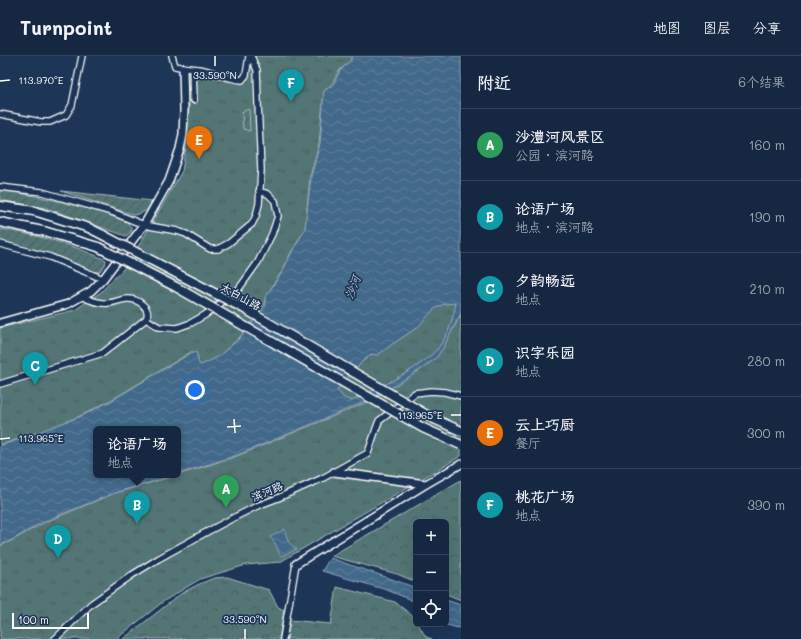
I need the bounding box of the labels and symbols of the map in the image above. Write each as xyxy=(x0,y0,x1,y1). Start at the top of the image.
text: 33.590°N xyxy=(193,68,237,82)
pin: F xyxy=(278,69,304,102)
text: 113.970°E xyxy=(19,73,64,87)
pin: E xyxy=(186,126,212,159)
water label: 沙河 xyxy=(340,271,364,301)
street label: 太白山路 xyxy=(218,279,264,313)
pin: C xyxy=(22,352,48,385)
your location xyxy=(185,380,205,400)
text: 113.965°E xyxy=(397,408,443,422)
text: 113.965°E xyxy=(18,431,64,445)
pin: A xyxy=(213,475,239,508)
street label: 滨河路 xyxy=(249,478,285,504)
pin: B xyxy=(124,491,150,524)
pin: D xyxy=(45,525,71,558)
scale bar xyxy=(12,611,89,630)
text: 33.590°N xyxy=(223,612,267,626)

